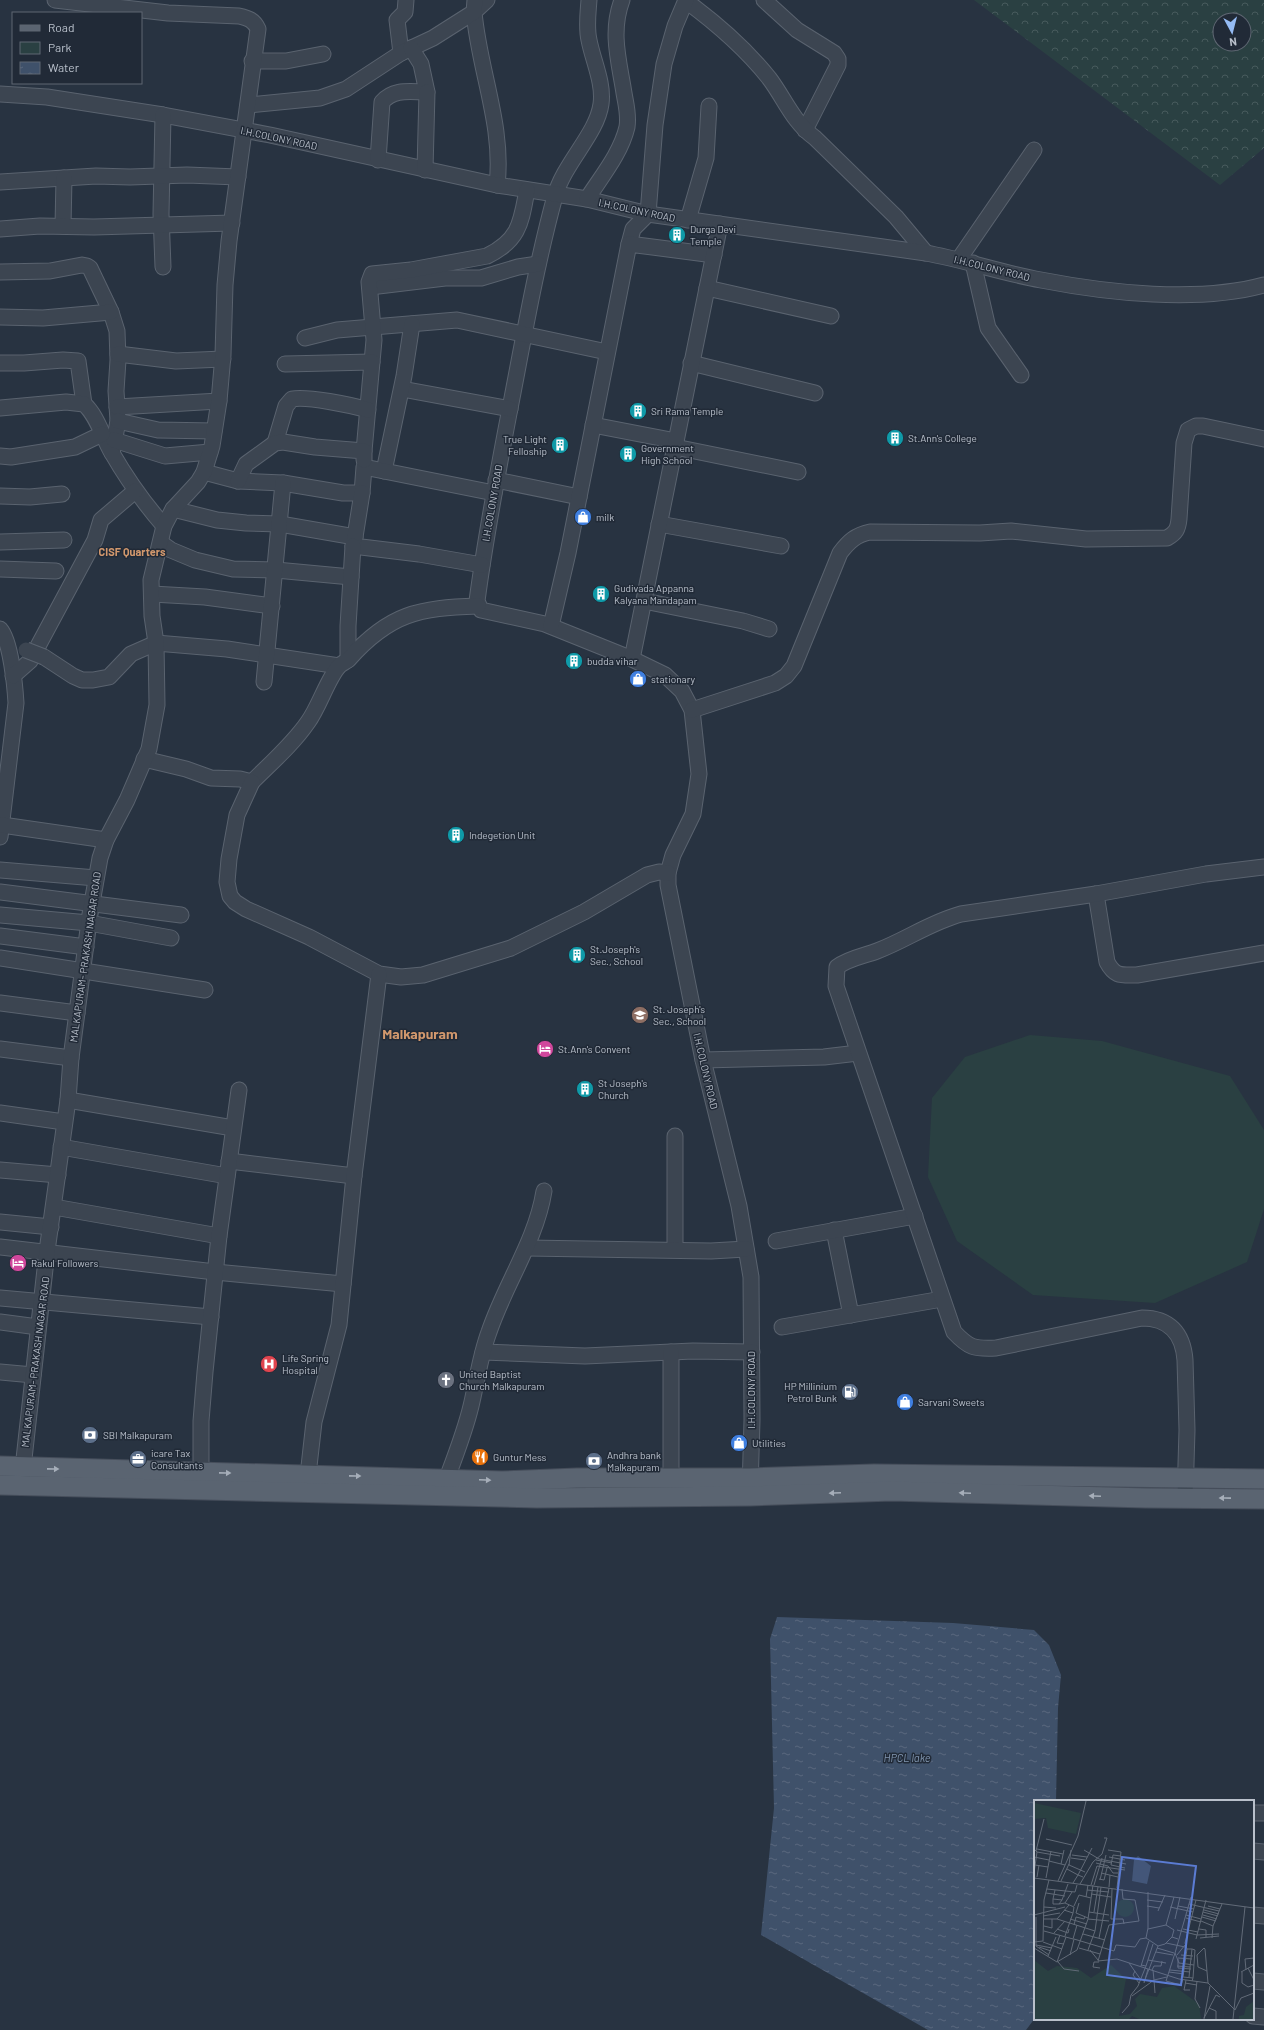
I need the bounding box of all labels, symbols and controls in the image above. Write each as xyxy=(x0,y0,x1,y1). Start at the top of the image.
legend xyxy=(12,12,142,84)
north arrow xyxy=(1212,12,1252,52)
text: Road xyxy=(48,20,75,34)
text: N xyxy=(1229,36,1238,49)
text: Park xyxy=(48,40,72,54)
text: Water xyxy=(48,60,80,74)
street label: I.H.COLONY ROAD xyxy=(240,124,318,152)
street label: I.H.COLONY ROAD xyxy=(598,196,676,224)
place label: Durga Devi Temple xyxy=(690,223,736,247)
building icon: Durga Devi Temple xyxy=(667,225,687,245)
street label: I.H.COLONY ROAD xyxy=(953,253,1031,283)
building icon: Sri Rama Temple xyxy=(628,401,648,421)
place label: Sri Rama Temple xyxy=(651,405,723,417)
building icon: St.Ann's College xyxy=(885,428,905,448)
place label: St.Ann's College xyxy=(908,432,977,444)
place label: True Light Felloship xyxy=(503,433,547,457)
building icon: True Light Felloship xyxy=(550,435,570,455)
place label: Government High School xyxy=(641,442,694,466)
building icon: Government High School xyxy=(618,444,638,464)
street label: I.H.COLONY ROAD xyxy=(479,464,505,542)
shop icon: milk xyxy=(573,507,593,527)
place label: milk xyxy=(596,511,614,523)
district label: CISF Quarters xyxy=(99,545,166,558)
place label: Gudivada Appanna Kalyana Mandapam xyxy=(614,582,697,606)
building icon: Gudivada Appanna Kalyana Mandapam xyxy=(591,584,611,604)
building icon: budda vihar xyxy=(564,651,584,671)
place label: budda vihar xyxy=(587,655,638,667)
shop icon: stationary xyxy=(628,669,648,689)
place label: stationary xyxy=(651,673,696,685)
building icon: Indegetion Unit xyxy=(446,825,466,845)
place label: Indegetion Unit xyxy=(469,829,536,841)
street label: MALKAPURAM- PRAKASH NAGAR ROAD xyxy=(67,871,103,1043)
place label: St.Joseph's Sec., School xyxy=(590,943,643,967)
building icon: St.Joseph's Sec., School xyxy=(567,945,587,965)
place label: St. Joseph's Sec., School xyxy=(653,1003,706,1027)
school or university icon: St. Joseph's Sec., School xyxy=(630,1005,650,1025)
district label: Malkapuram xyxy=(382,1025,458,1042)
street label: I.H.COLONY ROAD xyxy=(691,1032,721,1110)
hotel icon: St.Ann's Convent xyxy=(535,1039,555,1059)
place label: St.Ann's Convent xyxy=(558,1043,631,1055)
place label: St Joseph's Church xyxy=(598,1077,648,1101)
building icon: St Joseph's Church xyxy=(575,1079,595,1099)
hotel icon: Rakul Followers xyxy=(8,1253,28,1273)
place label: Rakul Followers xyxy=(31,1257,98,1269)
street label: MALKAPURAM- PRAKASH NAGAR ROAD xyxy=(19,1276,51,1448)
street label: I.H.COLONY ROAD xyxy=(745,1351,757,1429)
place label: Life Spring Hospital xyxy=(282,1352,329,1376)
hospital icon: Life Spring Hospital xyxy=(259,1354,279,1374)
place label: United Baptist Church Malkapuram xyxy=(459,1368,544,1392)
church icon: United Baptist Church Malkapuram xyxy=(436,1370,456,1390)
place label: HP Millinium Petrol Bunk xyxy=(784,1380,837,1404)
fuel station icon: HP Millinium Petrol Bunk xyxy=(840,1382,860,1402)
shop icon: Sarvani Sweets xyxy=(895,1392,915,1412)
place label: Sarvani Sweets xyxy=(918,1396,985,1408)
bank icon: SBI Malkapuram xyxy=(80,1425,100,1445)
place label: SBI Malkapuram xyxy=(103,1429,172,1441)
shop icon: Utilities xyxy=(729,1433,749,1453)
place label: Utilities xyxy=(752,1437,786,1449)
place label: icare Tax Consultants xyxy=(151,1447,203,1471)
restaurant icon: Guntur Mess xyxy=(470,1447,490,1467)
office icon: icare Tax Consultants xyxy=(128,1449,148,1469)
place label: Andhra bank Malkapuram xyxy=(607,1449,661,1473)
place label: Guntur Mess xyxy=(493,1451,547,1463)
bank icon: Andhra bank Malkapuram xyxy=(584,1451,604,1471)
one-way arrow xyxy=(47,1466,60,1472)
one-way arrow xyxy=(219,1470,232,1476)
one-way arrow xyxy=(349,1473,362,1479)
one-way arrow xyxy=(479,1477,492,1483)
one-way arrow xyxy=(829,1489,841,1496)
one-way arrow xyxy=(959,1489,971,1496)
one-way arrow xyxy=(1088,1493,1101,1499)
one-way arrow xyxy=(1218,1495,1231,1501)
water label: HPCL lake xyxy=(883,1751,931,1764)
inset map xyxy=(1034,1800,1254,2020)

